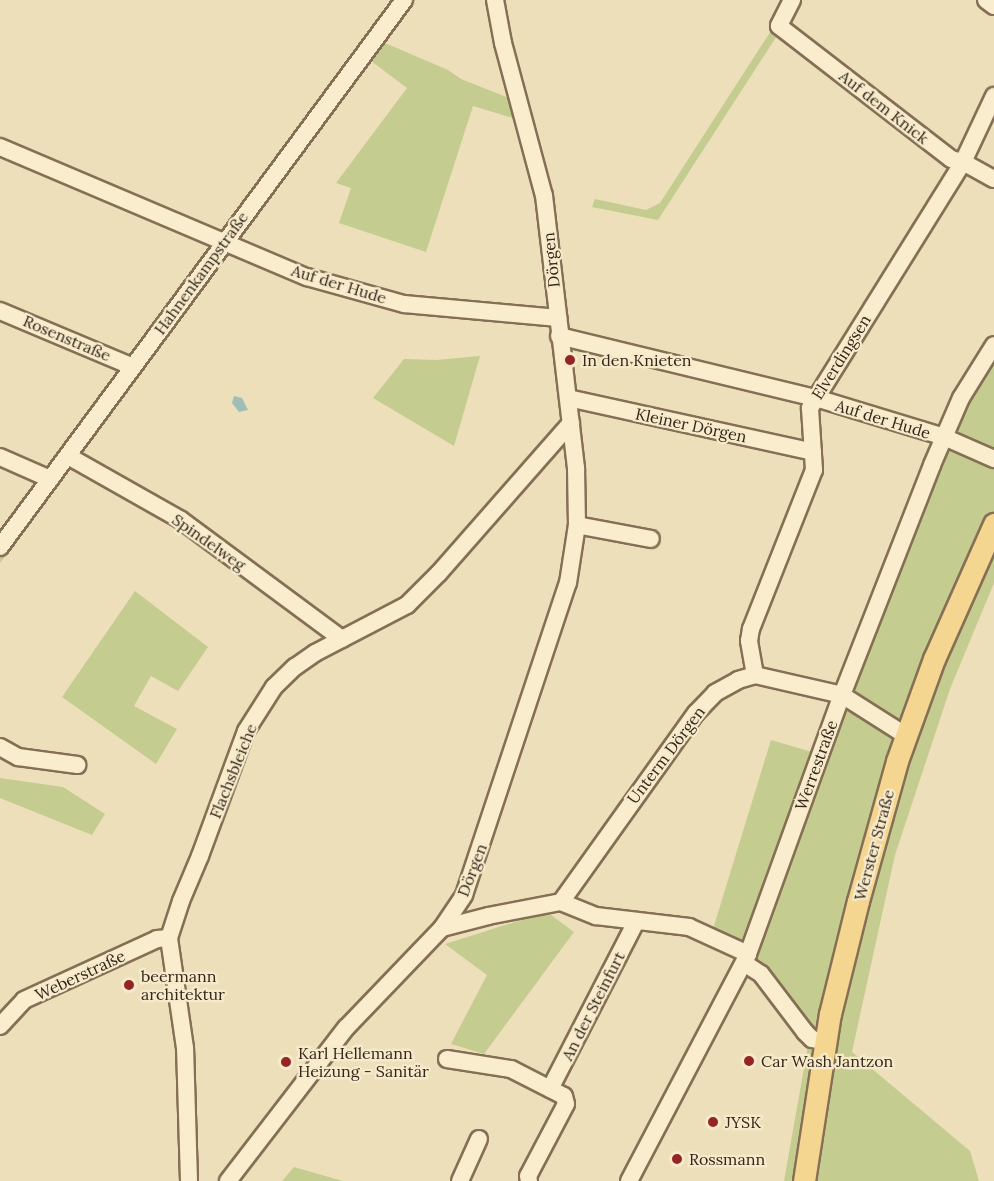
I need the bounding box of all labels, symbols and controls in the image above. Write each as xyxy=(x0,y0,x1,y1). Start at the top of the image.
street label: Auf dem Knick xyxy=(835,66,933,148)
street label: Hahnenkampstraße xyxy=(150,208,252,338)
street label: Dörgen xyxy=(539,232,563,288)
street label: Auf der Hude xyxy=(289,260,389,308)
street label: Rosenstraße xyxy=(20,311,114,365)
street label: Elverdingsen xyxy=(807,311,875,403)
place label: In den Knieten xyxy=(582,350,692,370)
marker: In den Knieten xyxy=(563,353,577,367)
street label: Auf der Hude xyxy=(833,395,933,443)
street label: Kleiner Dörgen xyxy=(634,404,748,446)
street label: Spindelweg xyxy=(169,510,249,574)
street label: Unterm Dörgen xyxy=(623,702,709,808)
street label: Werrestraße xyxy=(791,717,841,813)
street label: Flachsbleiche xyxy=(205,721,261,821)
street label: Werster Straße xyxy=(850,787,898,903)
street label: Dörgen xyxy=(453,841,491,899)
street label: Weberstraße xyxy=(32,946,128,1004)
street label: An der Steinfurt xyxy=(557,948,629,1064)
place label: beermann architektur xyxy=(141,966,225,1004)
marker: beermann architektur xyxy=(122,978,136,992)
place label: Karl Hellemann Heizung - Sanitär xyxy=(298,1043,429,1081)
place label: Car Wash Jantzon xyxy=(761,1051,893,1071)
marker: Car Wash Jantzon xyxy=(742,1054,756,1068)
marker: Karl Hellemann Heizung - Sanitär xyxy=(279,1055,293,1069)
place label: JYSK xyxy=(725,1112,761,1132)
marker: JYSK xyxy=(706,1115,720,1129)
place label: Rossmann xyxy=(689,1149,765,1169)
marker: Rossmann xyxy=(670,1152,684,1166)

